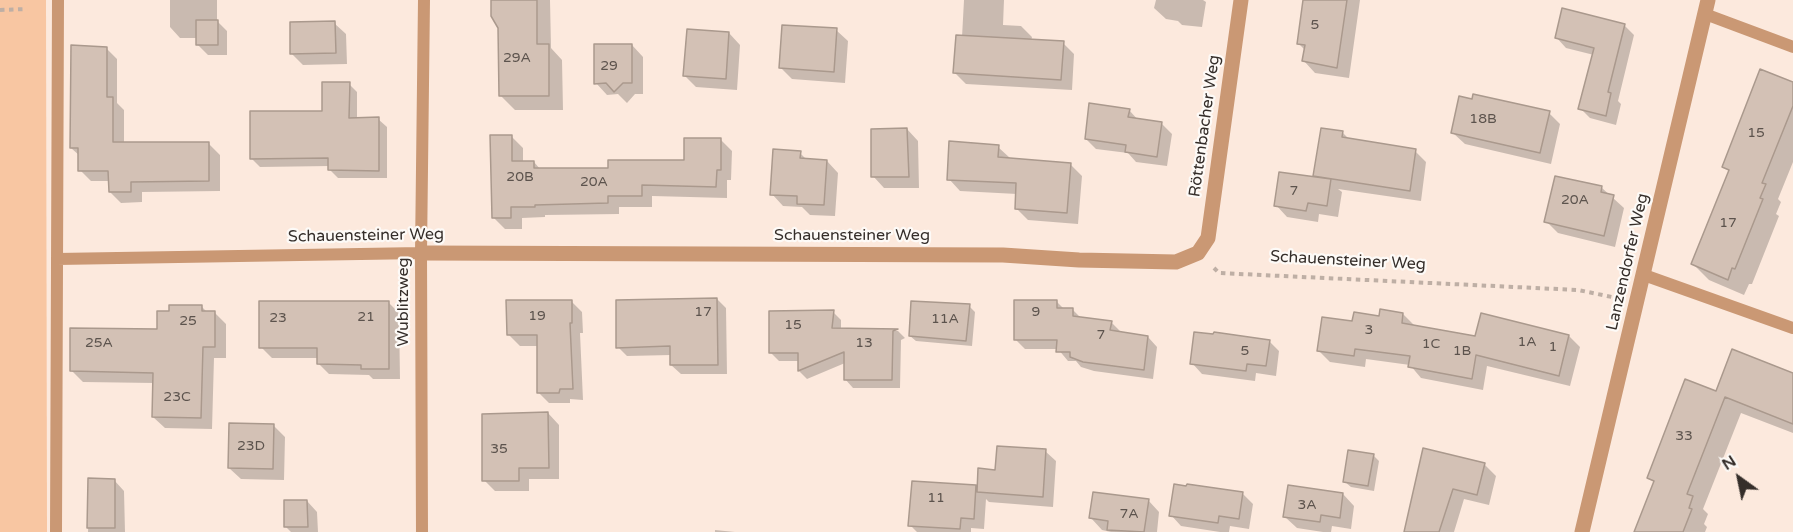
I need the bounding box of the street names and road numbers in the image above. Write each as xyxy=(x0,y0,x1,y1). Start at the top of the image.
street label: Röttenbacher Weg xyxy=(1186,54,1224,198)
street label: Lanzendorfer Weg xyxy=(1603,192,1653,332)
street label: Schauensteiner Weg xyxy=(288,225,444,247)
street label: Schauensteiner Weg xyxy=(774,226,930,246)
street label: Schauensteiner Weg xyxy=(1270,247,1426,275)
street label: Wublitzweg xyxy=(394,257,414,347)

